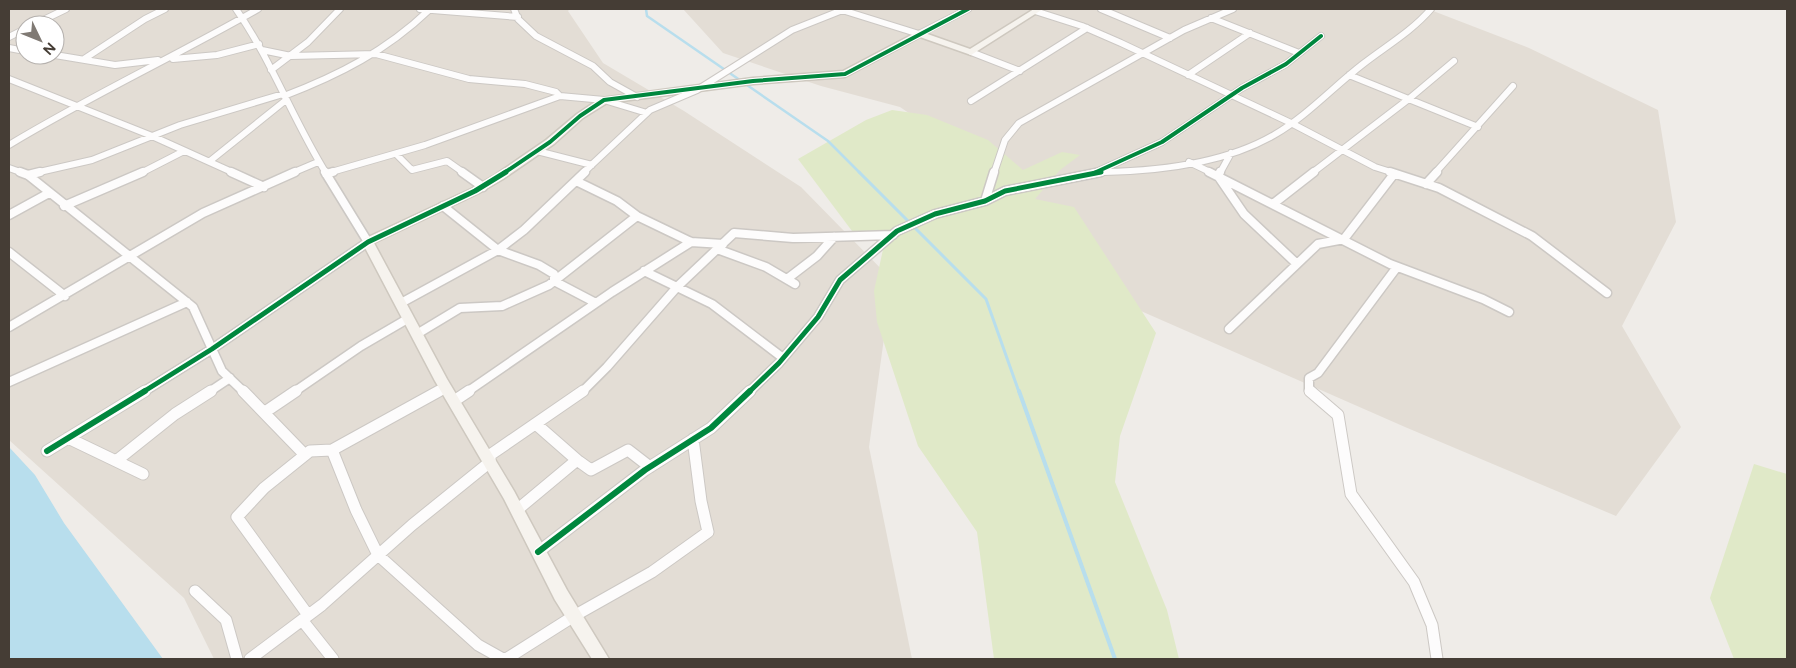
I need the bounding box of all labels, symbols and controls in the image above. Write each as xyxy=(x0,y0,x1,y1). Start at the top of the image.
north arrow xyxy=(15,15,65,65)
text: N xyxy=(39,39,59,58)

